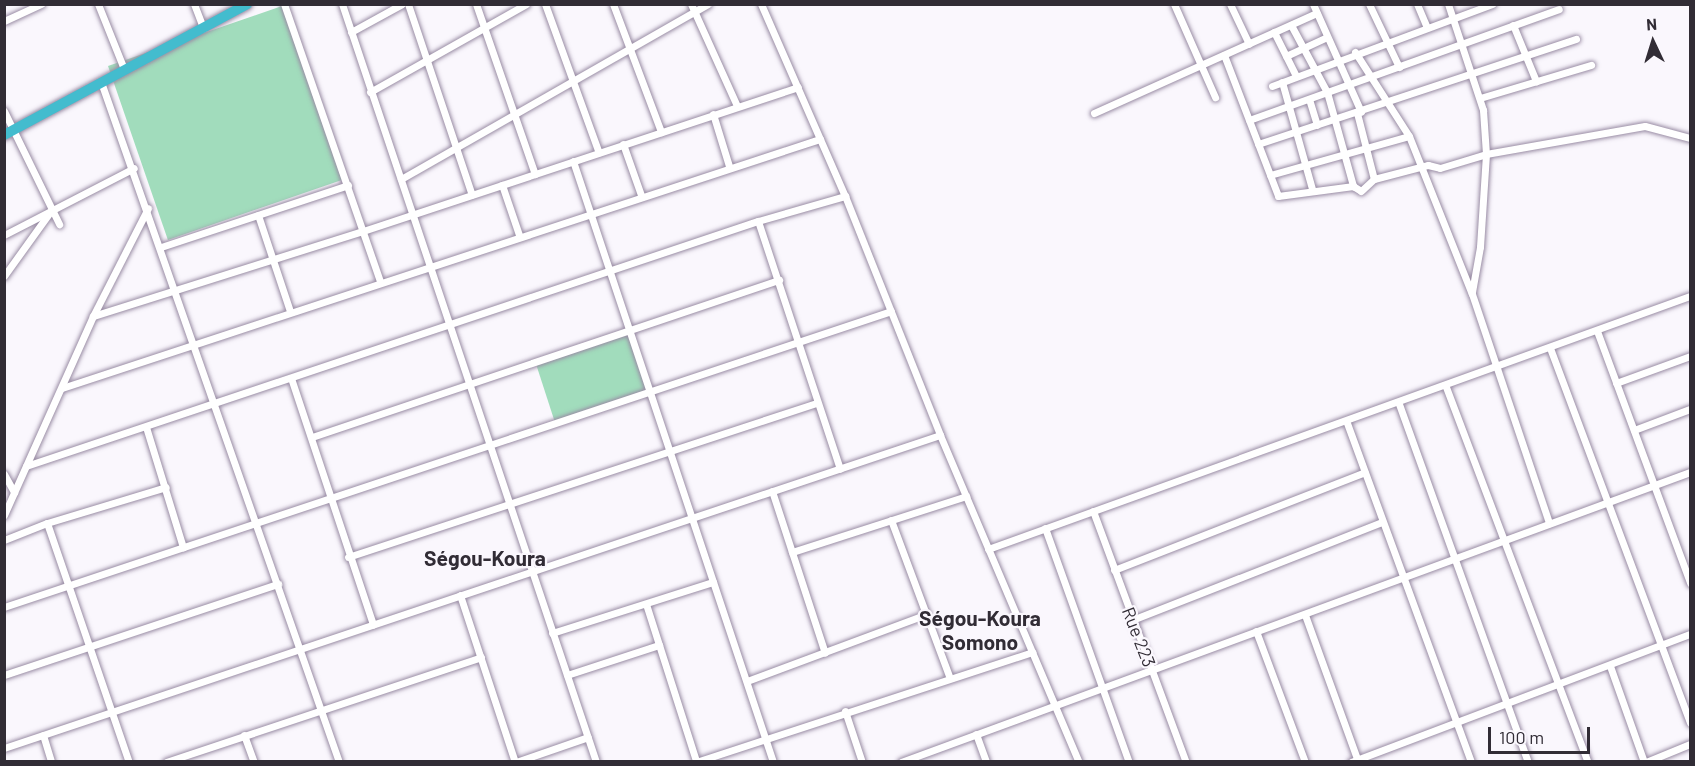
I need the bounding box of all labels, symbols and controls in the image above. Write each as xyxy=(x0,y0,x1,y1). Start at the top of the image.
north arrow xyxy=(1623,12,1683,72)
text: N xyxy=(1646,14,1658,33)
district label: Ségou-Koura xyxy=(424,545,546,571)
street label: Rue 223 xyxy=(1118,604,1160,670)
district label: Ségou-Koura Somono xyxy=(919,605,1041,655)
scale bar xyxy=(1491,715,1593,753)
text: 100 m xyxy=(1499,726,1544,748)

